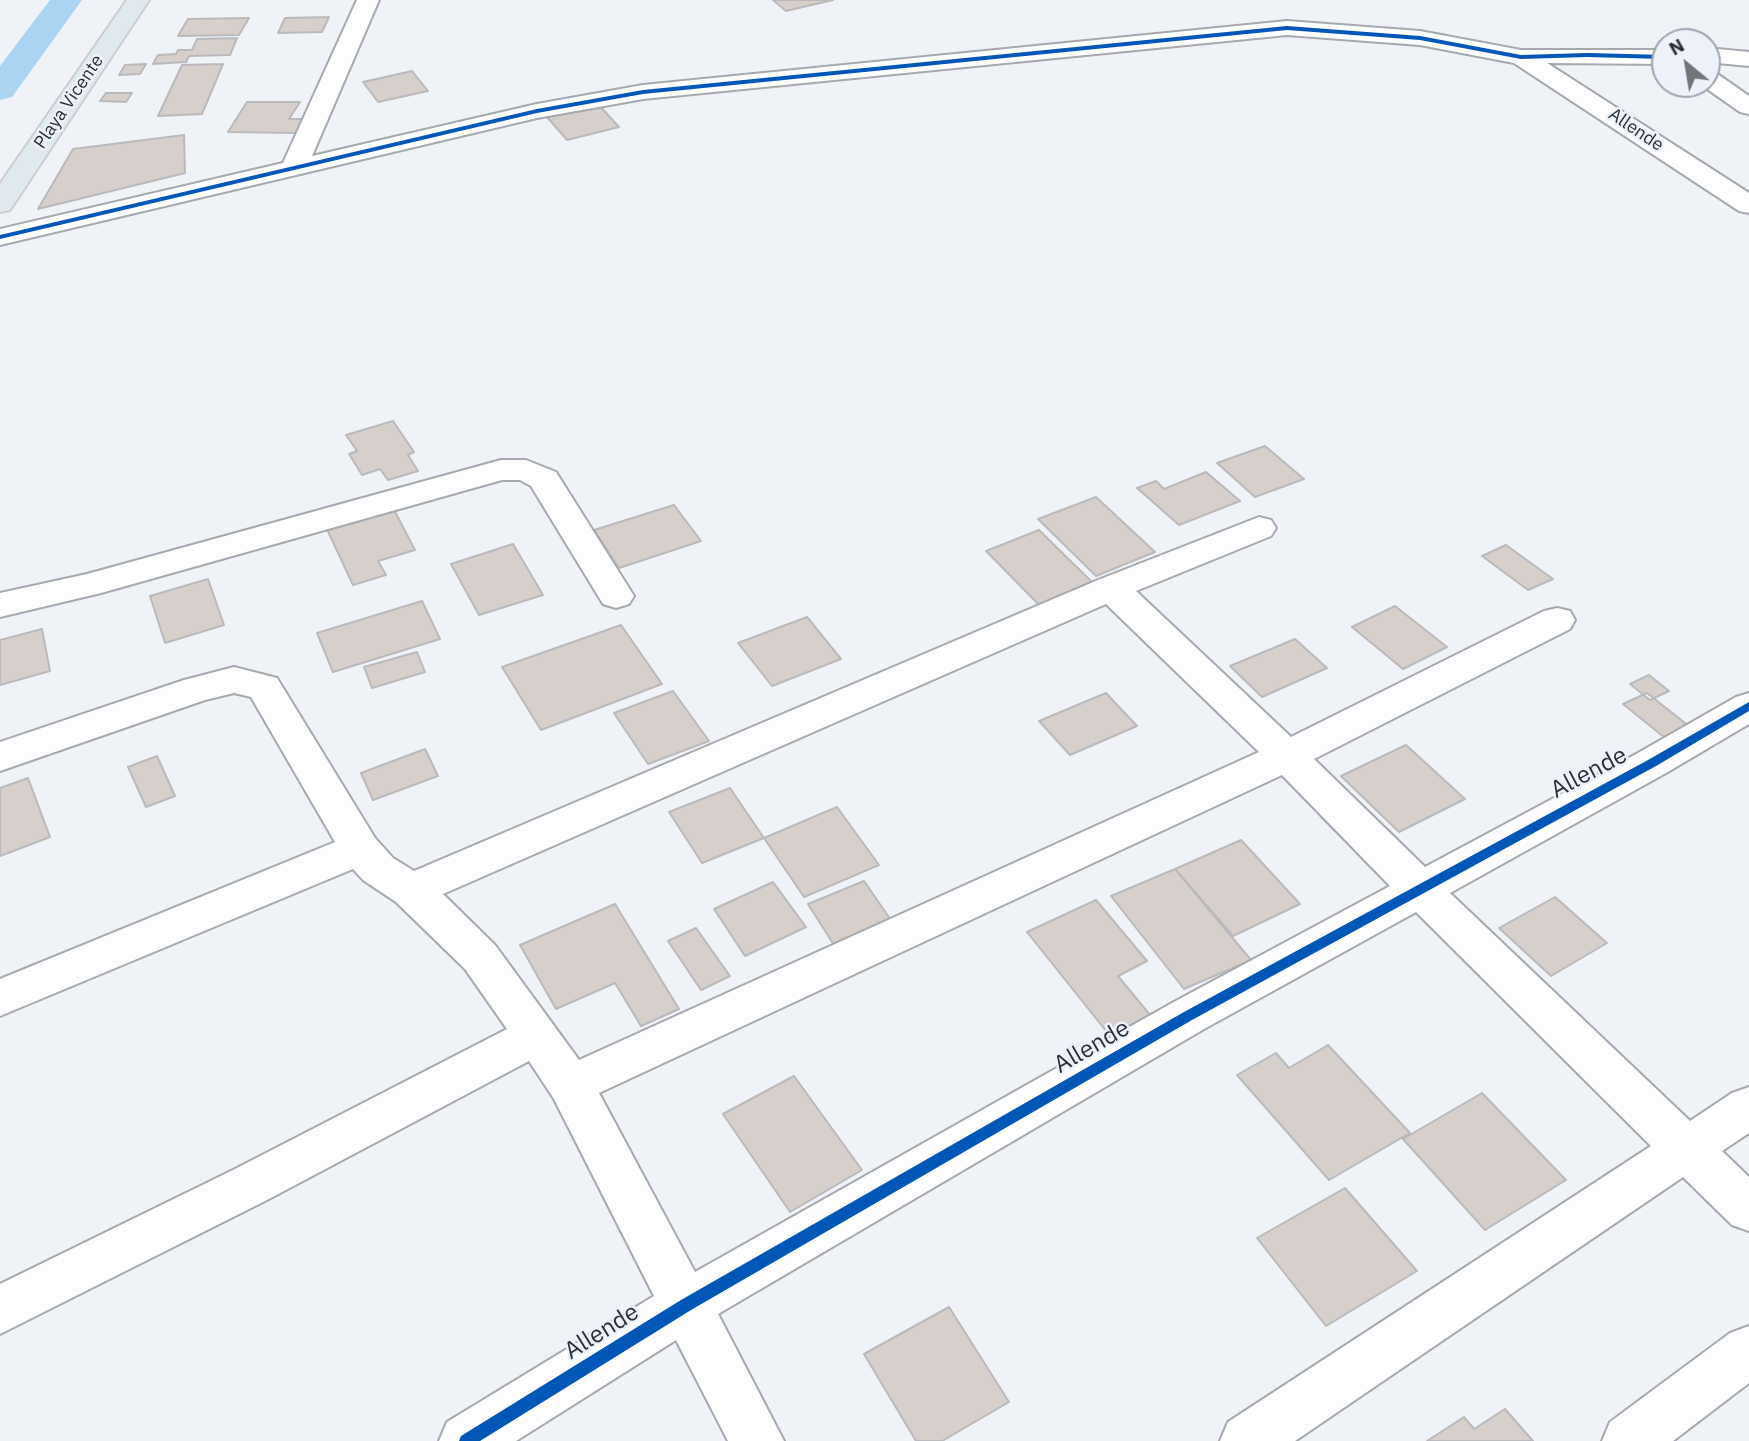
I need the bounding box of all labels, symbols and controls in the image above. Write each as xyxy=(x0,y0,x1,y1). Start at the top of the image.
north arrow xyxy=(1651,28,1721,98)
text: N xyxy=(1665,33,1688,60)
street label: Playa Vicente xyxy=(30,51,108,153)
street label: Allende xyxy=(1604,104,1668,156)
street label: Allende xyxy=(1546,741,1632,805)
street label: Allende xyxy=(1049,1014,1135,1080)
street label: Allende xyxy=(560,1298,644,1366)

